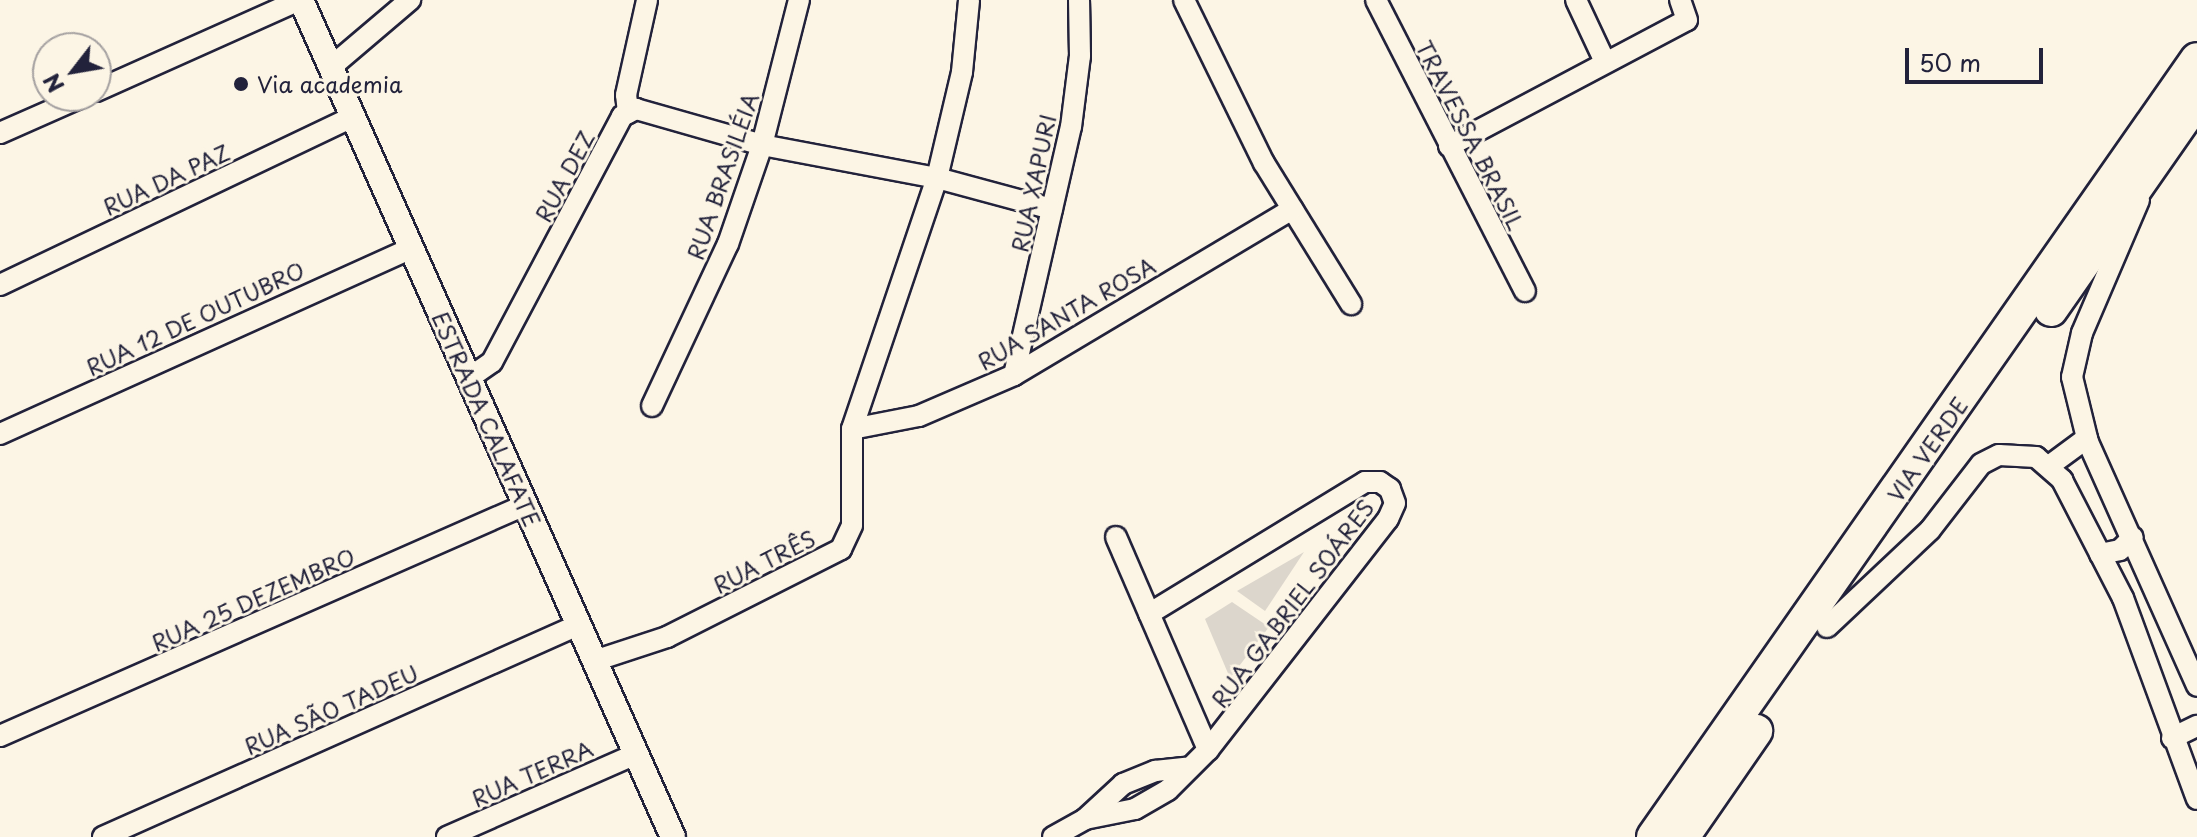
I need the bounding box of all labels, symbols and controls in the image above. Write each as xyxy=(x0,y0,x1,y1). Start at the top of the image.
north arrow xyxy=(32,32,112,112)
scale bar xyxy=(1909,32,2047,82)
street label: TRAVESSA BRASIL xyxy=(1412,37,1530,233)
text: 50 m xyxy=(1919,44,1981,80)
text: N xyxy=(34,68,71,100)
place label: Via academia xyxy=(257,71,402,97)
marker: Via academia xyxy=(232,75,250,93)
street label: RUA BRASILÉIA xyxy=(681,89,763,263)
street label: RUA XAPURI xyxy=(1006,113,1060,253)
street label: RUA DEZ xyxy=(528,125,600,227)
street label: RUA DA PAZ xyxy=(98,138,234,220)
street label: RUA SANTA ROSA xyxy=(972,251,1160,375)
street label: RUA 12 DE OUTUBRO xyxy=(81,255,309,381)
street label: ESTRADA CALAFATE xyxy=(428,307,546,531)
street label: VIA VERDE xyxy=(1881,392,1973,506)
street label: RUA GABRIEL SOÁRES xyxy=(1205,494,1379,712)
street label: RUA TRÊS xyxy=(707,523,821,599)
street label: RUA 25 DEZEMBRO xyxy=(147,542,359,656)
street label: RUA SÃO TADEU xyxy=(240,659,422,759)
street label: RUA TERRA xyxy=(466,734,598,812)

